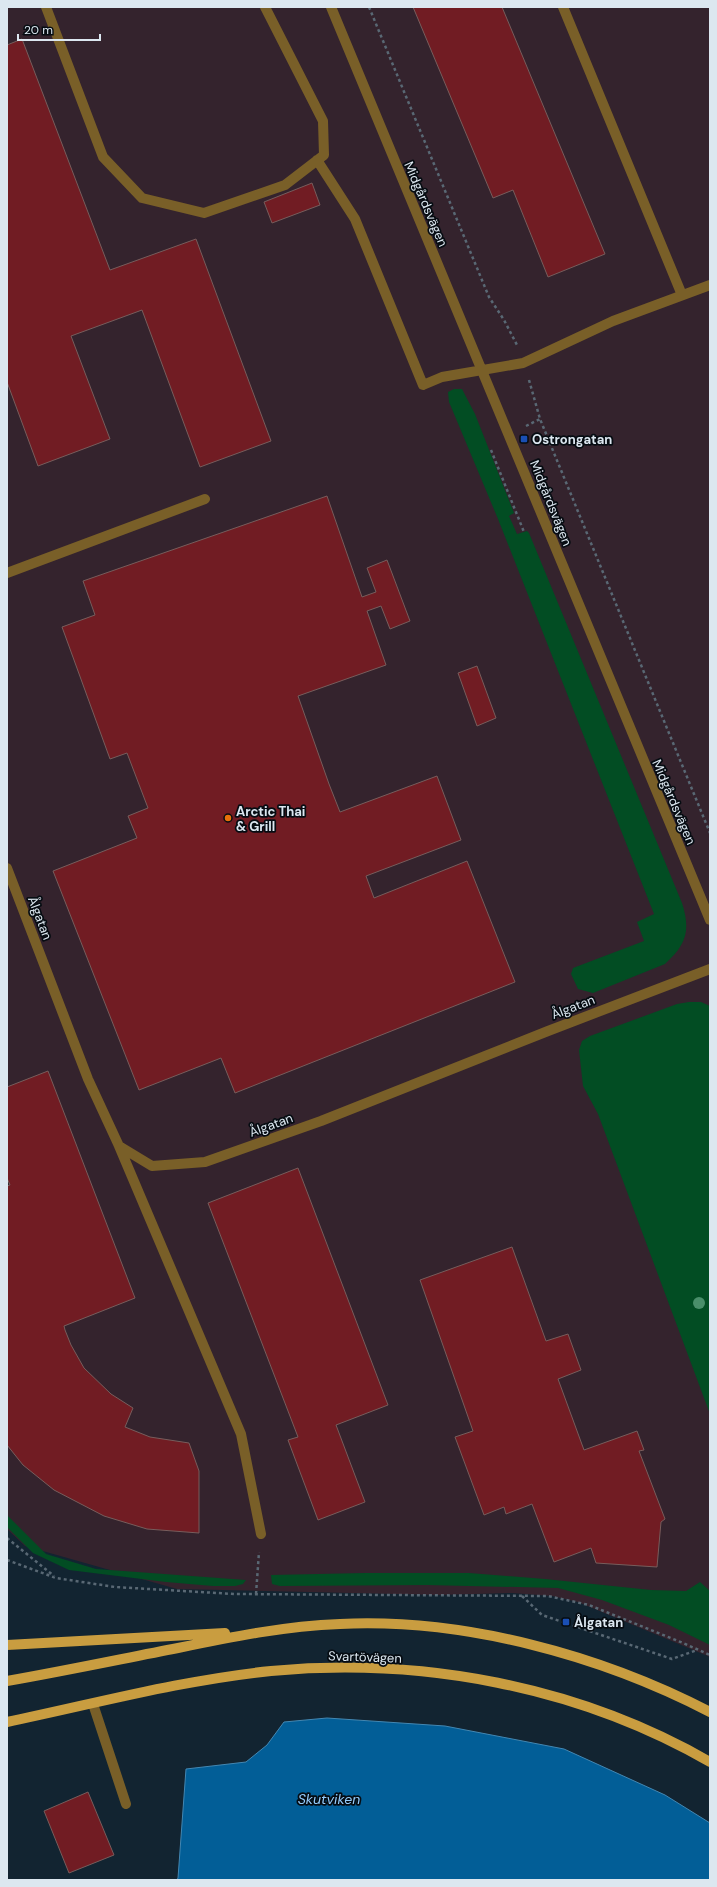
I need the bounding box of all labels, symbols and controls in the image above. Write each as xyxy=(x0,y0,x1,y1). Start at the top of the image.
scale bar xyxy=(18,16,100,42)
text: 20 m xyxy=(24,22,53,38)
street label: Midgårdsvägen xyxy=(400,159,452,249)
place label: Ostrongatan xyxy=(532,431,612,448)
marker: Ostrongatan xyxy=(519,434,529,444)
street label: Midgårdsvägen xyxy=(526,458,576,548)
street label: Midgårdsvägen xyxy=(648,757,700,847)
place label: Arctic Thai & Grill xyxy=(236,803,305,835)
marker: Arctic Thai & Grill xyxy=(223,813,233,823)
street label: Ålgatan xyxy=(24,894,56,942)
street label: Ålgatan xyxy=(549,991,597,1023)
street label: Ålgatan xyxy=(247,1109,295,1141)
place label: Ålgatan xyxy=(574,1614,623,1631)
marker: Ålgatan xyxy=(561,1617,571,1627)
street label: Svartövägen xyxy=(328,1647,402,1667)
water label: Skutviken xyxy=(298,1790,360,1808)

